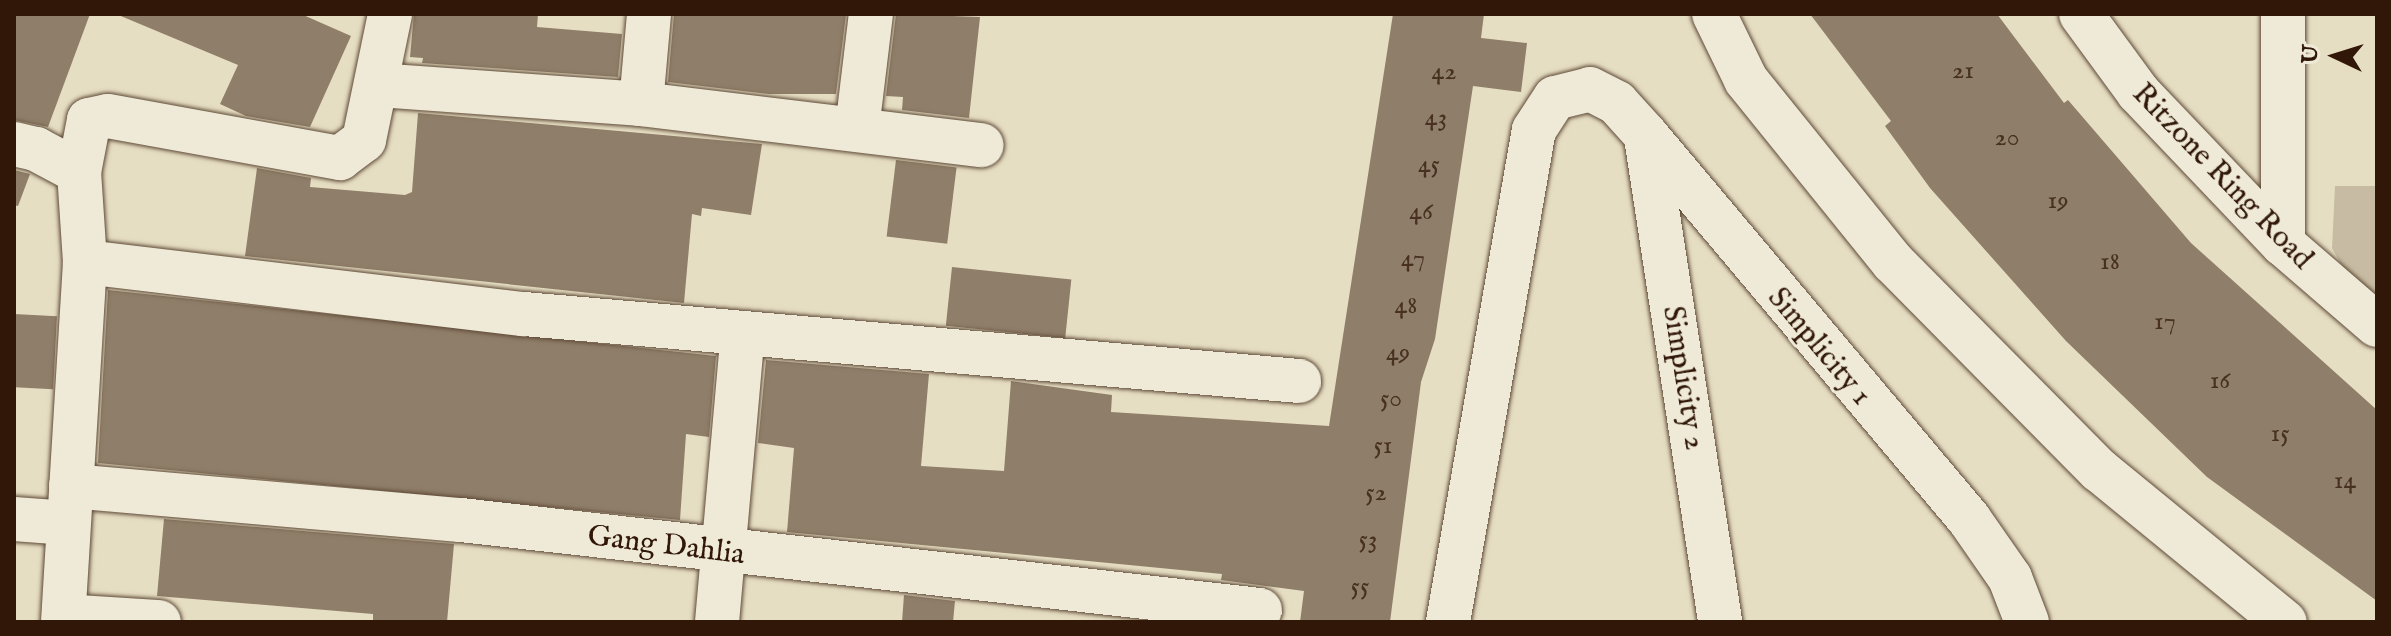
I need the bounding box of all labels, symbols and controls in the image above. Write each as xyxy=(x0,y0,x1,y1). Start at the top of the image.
north arrow xyxy=(2295,16,2375,96)
text: U xyxy=(2296,44,2326,65)
house number: 21 xyxy=(1952,55,1974,87)
house number: 42 xyxy=(1432,56,1456,88)
street label: Ritzone Ring Road xyxy=(2124,77,2320,277)
house number: 43 xyxy=(1425,102,1447,134)
house number: 20 xyxy=(1995,122,2019,154)
house number: 45 xyxy=(1418,149,1440,181)
house number: 19 xyxy=(2047,185,2069,217)
house number: 46 xyxy=(1409,196,1433,228)
house number: 47 xyxy=(1401,243,1425,275)
house number: 18 xyxy=(2100,246,2120,278)
street label: Simplicity 1 xyxy=(1759,281,1879,413)
house number: 48 xyxy=(1395,290,1417,322)
street label: Simplicity 2 xyxy=(1654,303,1712,453)
house number: 17 xyxy=(2154,306,2176,338)
house number: 49 xyxy=(1386,337,1410,369)
house number: 16 xyxy=(2210,365,2230,397)
house number: 50 xyxy=(1380,383,1402,415)
house number: 15 xyxy=(2270,418,2290,450)
house number: 51 xyxy=(1373,430,1393,462)
house number: 14 xyxy=(2334,465,2356,497)
house number: 52 xyxy=(1365,477,1387,509)
street label: Gang Dahlia xyxy=(585,519,747,573)
house number: 53 xyxy=(1358,524,1378,556)
house number: 55 xyxy=(1351,571,1369,603)

